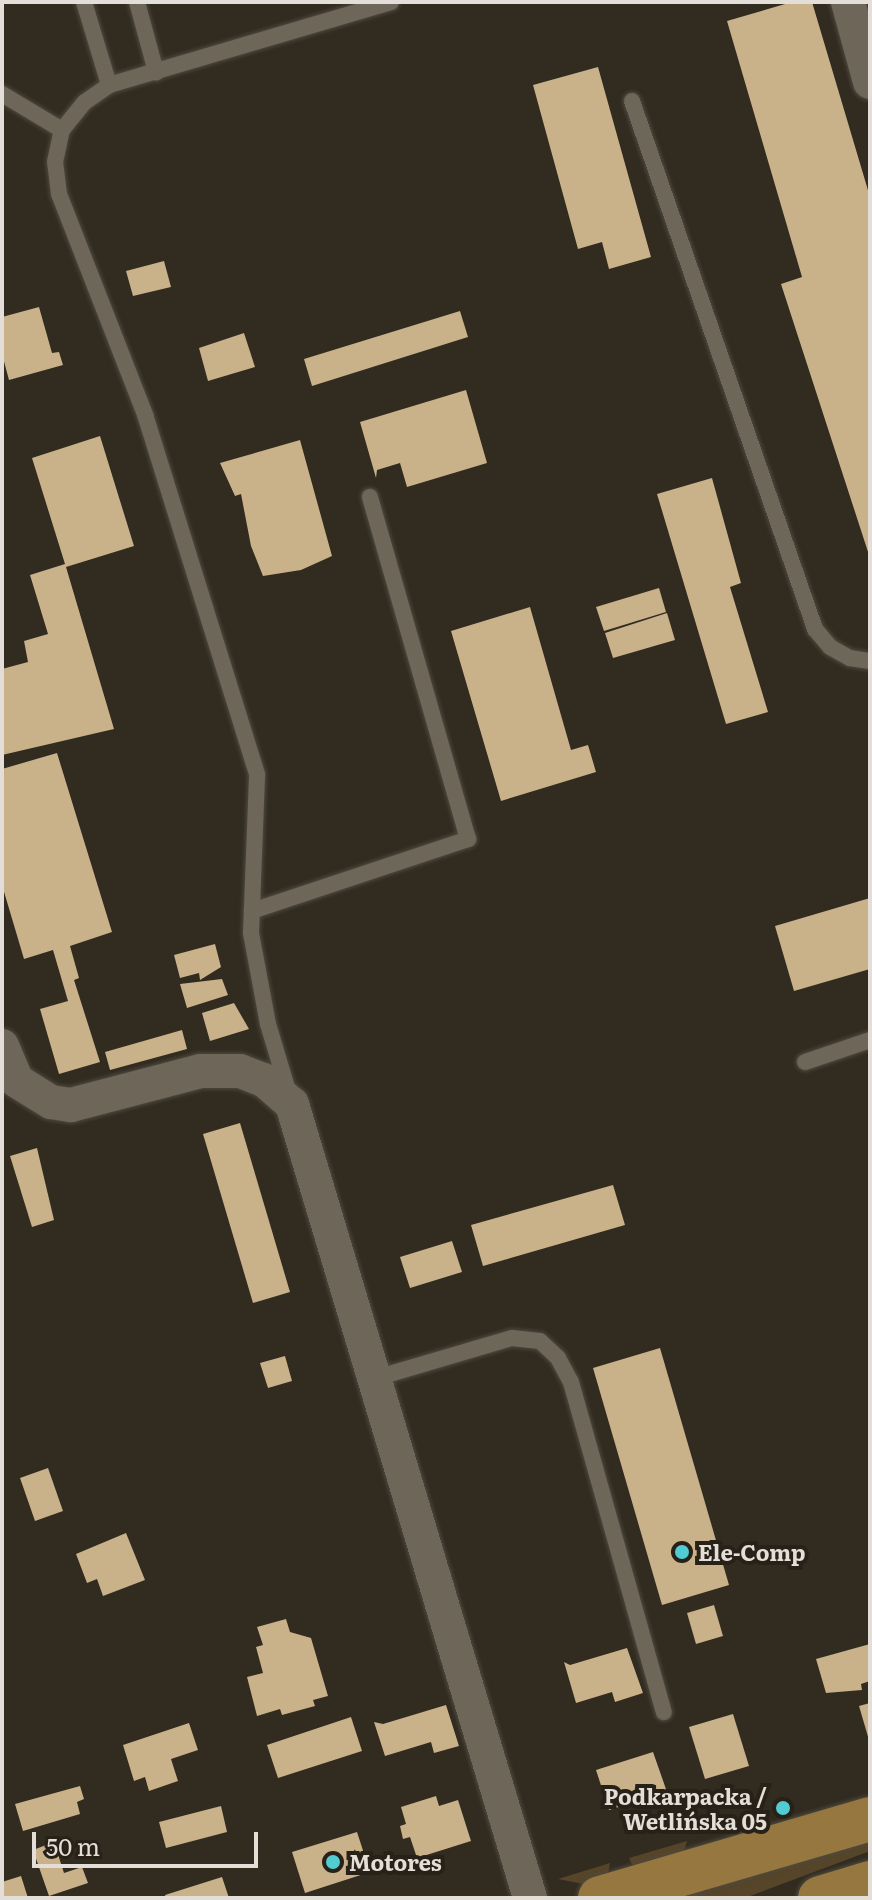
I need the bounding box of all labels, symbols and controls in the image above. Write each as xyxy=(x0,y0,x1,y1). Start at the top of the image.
place label: Ele-Comp xyxy=(698,1539,806,1565)
marker: Ele-Comp xyxy=(673,1543,691,1561)
place label: Podkarpacka / Wetlińska 05 xyxy=(604,1782,767,1834)
marker: Podkarpacka / Wetlińska 05 xyxy=(774,1799,792,1817)
scale bar xyxy=(36,1816,262,1866)
text: 50 m xyxy=(46,1828,100,1863)
place label: Motores xyxy=(349,1849,442,1875)
marker: Motores xyxy=(324,1853,342,1871)

